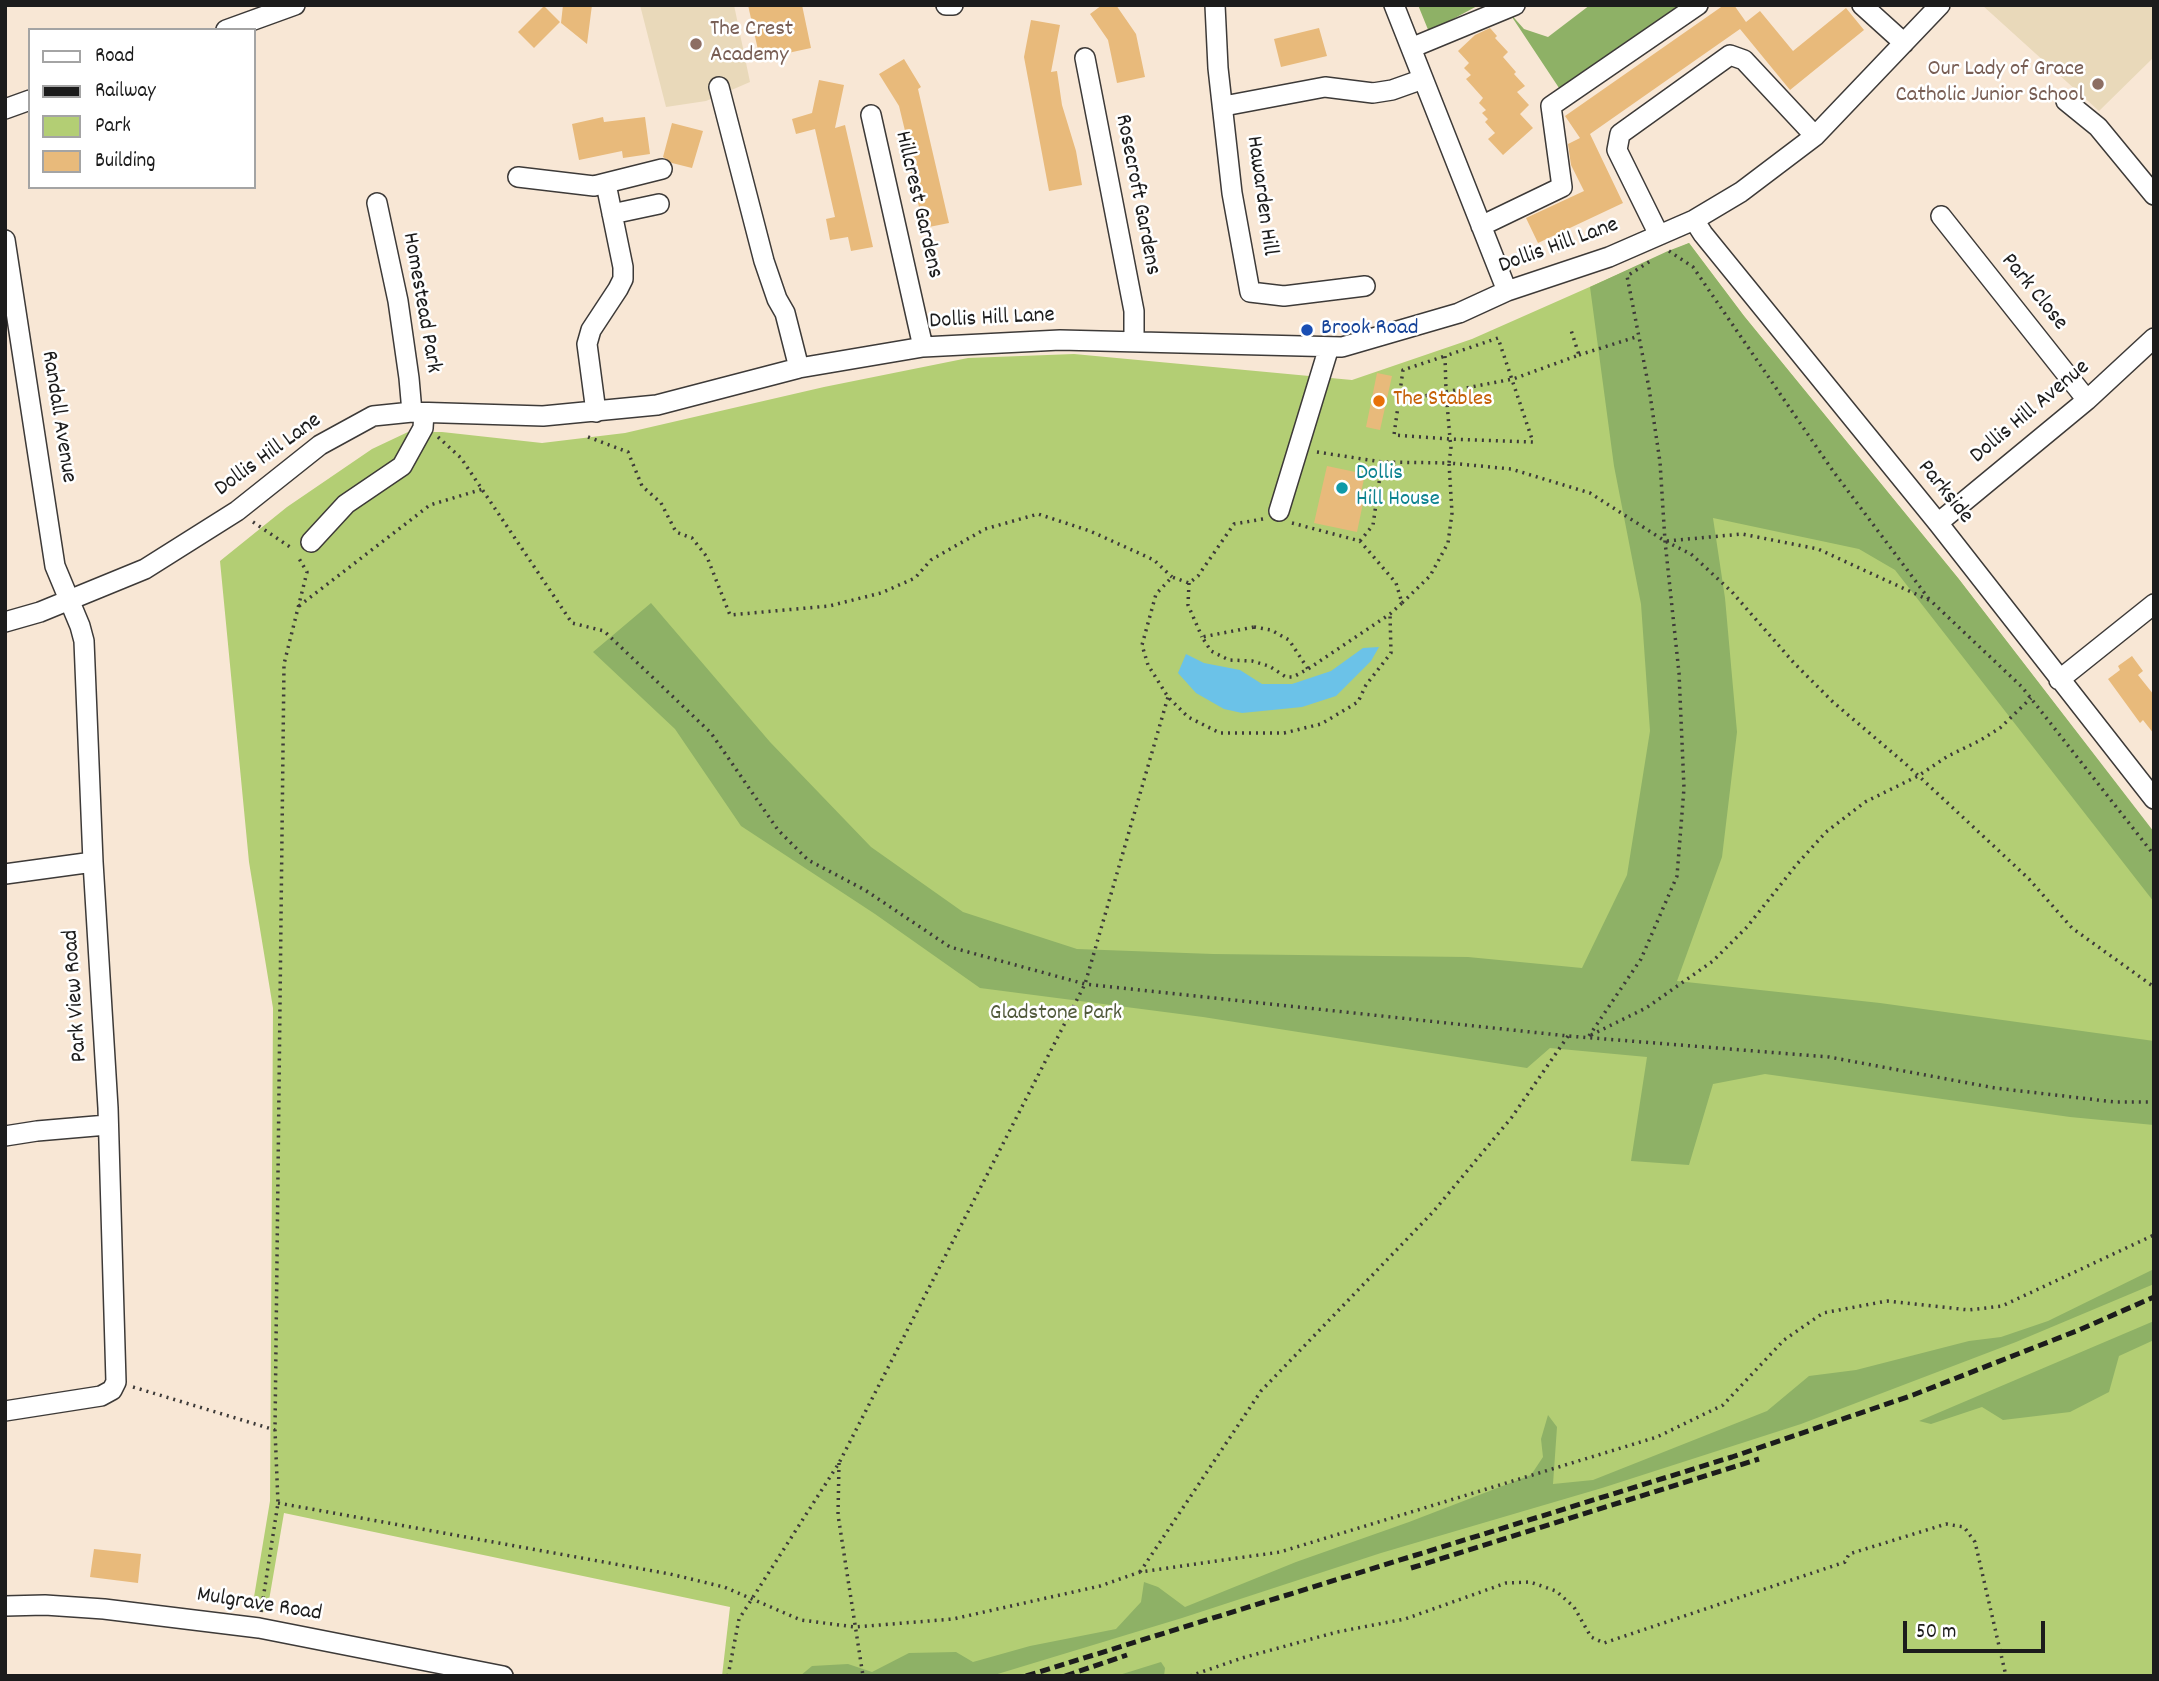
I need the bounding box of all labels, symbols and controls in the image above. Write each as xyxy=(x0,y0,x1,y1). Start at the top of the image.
place label: The Crest Academy xyxy=(710,17,793,71)
legend xyxy=(28,28,256,189)
marker: The Crest Academy xyxy=(688,36,704,52)
text: Road xyxy=(95,42,134,72)
place label: Our Lady of Grace Catholic Junior School xyxy=(1895,57,2084,111)
marker: Our Lady of Grace Catholic Junior School xyxy=(2090,76,2106,92)
text: Railway xyxy=(95,77,156,107)
text: Park xyxy=(95,112,131,142)
street label: Rosecroft Gardens xyxy=(1107,112,1165,278)
street label: Hillcrest Gardens xyxy=(887,129,947,281)
street label: Hawarden Hill xyxy=(1238,134,1282,258)
text: Building xyxy=(95,147,155,177)
street label: Dollis Hill Lane xyxy=(1495,213,1623,281)
street label: Homestead Park xyxy=(394,231,446,375)
street label: Park Close xyxy=(1994,249,2072,337)
street label: Dollis Hill Lane xyxy=(929,303,1055,337)
place label: Brook Road xyxy=(1321,316,1419,344)
marker: Brook Road xyxy=(1299,322,1315,338)
street label: Randall Avenue xyxy=(33,349,81,485)
street label: Dollis Hill Avenue xyxy=(1966,355,2096,471)
place label: The Stables xyxy=(1393,387,1493,415)
marker: The Stables xyxy=(1371,393,1387,409)
street label: Dollis Hill Lane xyxy=(210,408,328,504)
street label: Parkside xyxy=(1910,456,1978,530)
place label: Dollis Hill House xyxy=(1356,461,1440,515)
marker: Dollis Hill House xyxy=(1334,480,1350,496)
street label: Park View Road xyxy=(59,929,95,1063)
park label: Gladstone Park xyxy=(990,1001,1122,1029)
street label: Mulgrave Road xyxy=(194,1582,324,1630)
scale bar xyxy=(1907,1608,2049,1652)
text: 50 m xyxy=(1916,1618,1956,1648)

